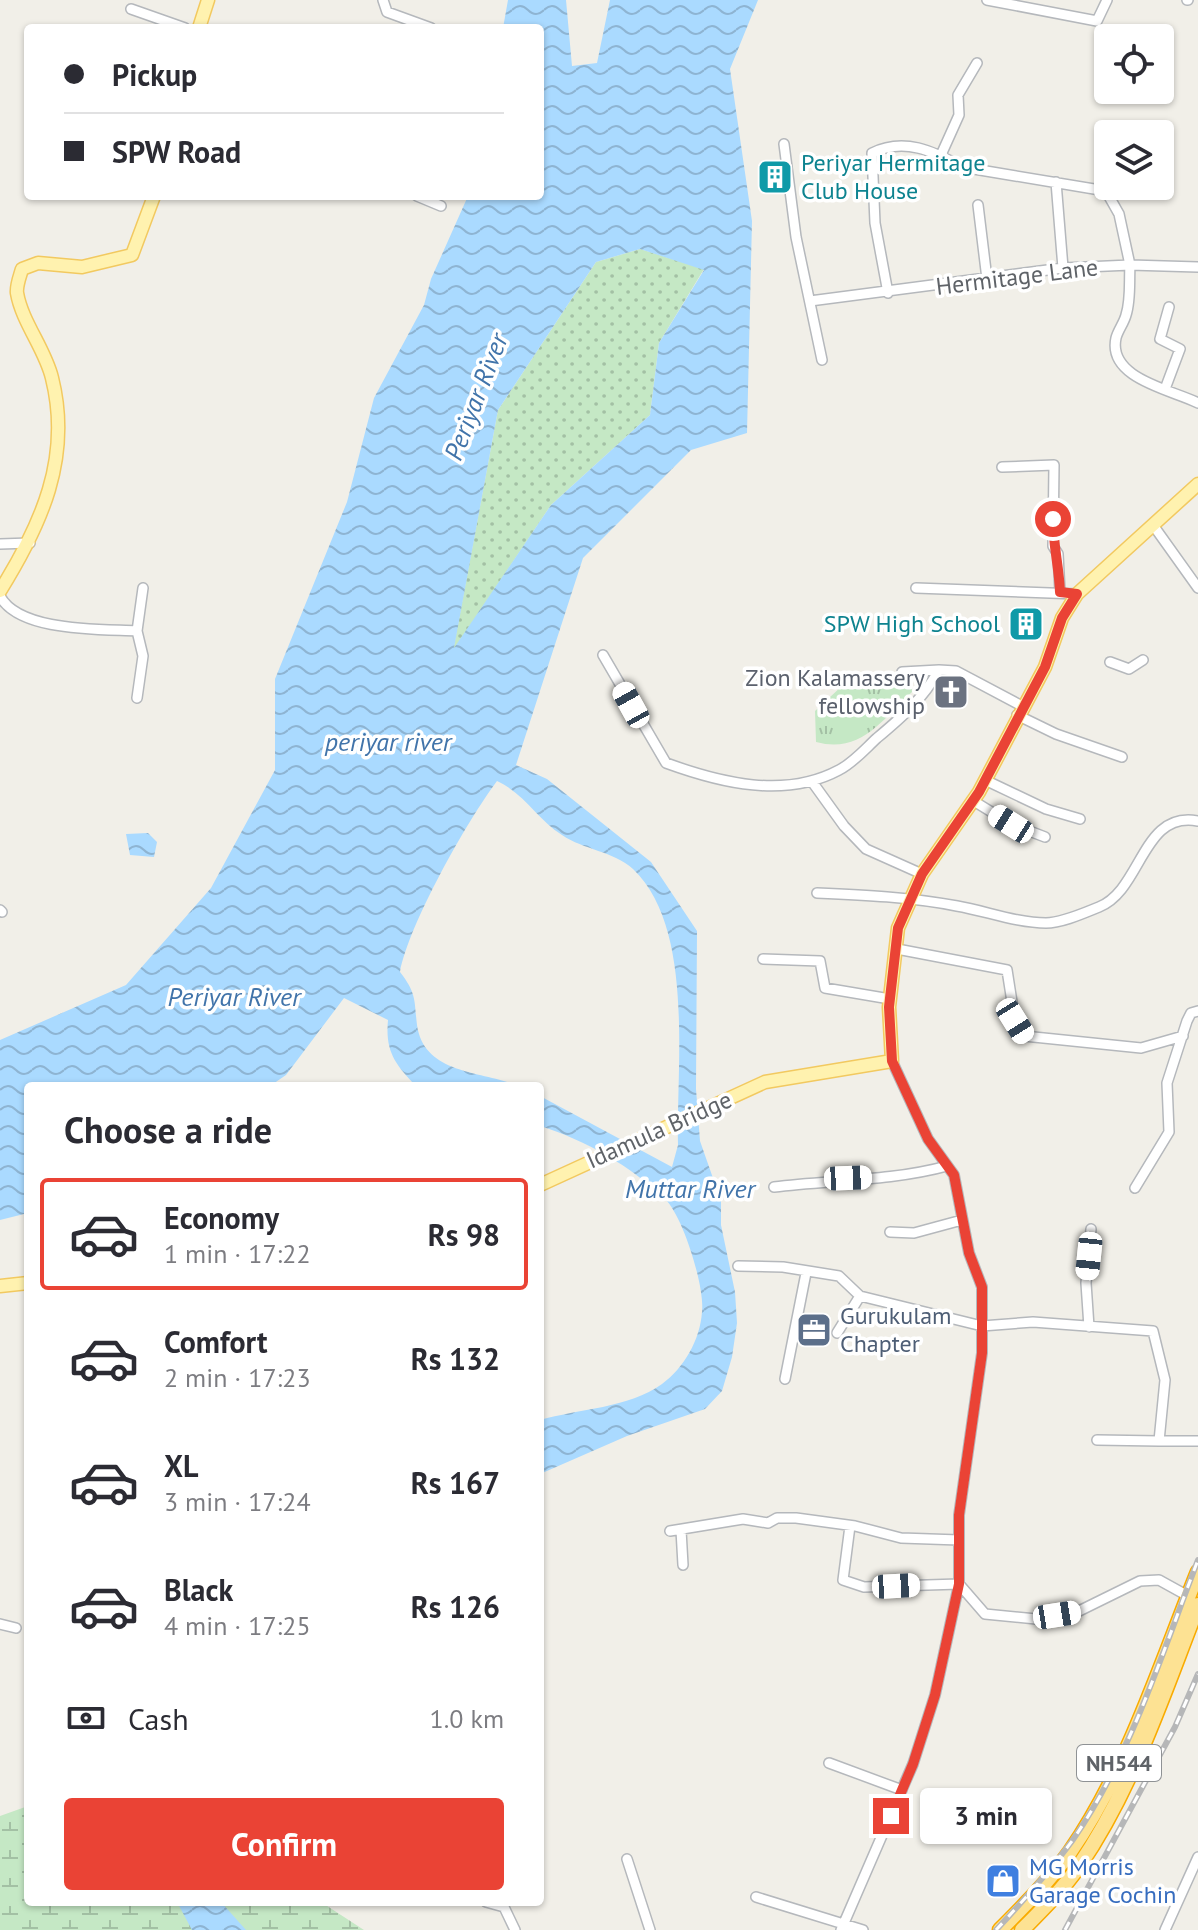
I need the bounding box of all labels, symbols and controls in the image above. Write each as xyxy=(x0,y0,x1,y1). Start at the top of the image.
map controls xyxy=(1094,24,1174,200)
button: locate xyxy=(1094,24,1174,104)
text: Pickup xyxy=(112,55,197,94)
button: layers xyxy=(1094,120,1174,200)
text: SPW Road xyxy=(112,132,241,171)
place label: Periyar Hermitage Club House xyxy=(801,147,986,206)
building icon: Periyar Hermitage Club House xyxy=(756,158,794,196)
street label: Hermitage Lane xyxy=(934,251,1100,302)
water label: Periyar River xyxy=(436,327,515,465)
route start xyxy=(1035,501,1071,537)
building icon: SPW High School xyxy=(1007,605,1045,643)
place label: SPW High School xyxy=(824,608,1000,639)
place label: Zion Kalamassery fellowship xyxy=(745,662,925,721)
church icon: Zion Kalamassery fellowship xyxy=(932,673,970,711)
car xyxy=(609,678,653,732)
water label: periyar river xyxy=(324,725,453,758)
car xyxy=(984,801,1038,847)
water label: Periyar River xyxy=(168,980,302,1013)
car xyxy=(992,994,1038,1048)
street label: Idamula Bridge xyxy=(581,1084,736,1175)
text: Choose a ride xyxy=(64,1106,272,1153)
car xyxy=(824,1165,872,1191)
water label: Muttar River xyxy=(625,1172,757,1205)
icon: car xyxy=(68,1198,140,1270)
text: Economy xyxy=(164,1198,279,1237)
text: Rs 98 xyxy=(428,1215,500,1254)
car xyxy=(1075,1231,1103,1281)
text: 1 min · 17:22 xyxy=(164,1237,311,1270)
place label: Gurukulam Chapter xyxy=(840,1300,952,1359)
office icon: Gurukulam Chapter xyxy=(795,1311,833,1349)
icon: car xyxy=(68,1322,140,1394)
text: Comfort xyxy=(164,1322,267,1361)
text: Rs 132 xyxy=(411,1339,500,1378)
text: 2 min · 17:23 xyxy=(164,1361,311,1394)
icon: car xyxy=(68,1446,140,1518)
text: XL xyxy=(164,1446,198,1485)
text: Rs 167 xyxy=(411,1463,500,1502)
text: 3 min · 17:24 xyxy=(164,1485,311,1518)
icon: car xyxy=(68,1570,140,1642)
text: Black xyxy=(164,1570,233,1609)
car xyxy=(871,1573,921,1599)
text: Rs 126 xyxy=(411,1587,500,1626)
car xyxy=(1031,1599,1083,1631)
text: 4 min · 17:25 xyxy=(164,1609,311,1642)
icon: cash xyxy=(64,1696,108,1740)
text: Cash xyxy=(128,1699,189,1738)
text: 1.0 km xyxy=(430,1702,504,1735)
road number: NH544 xyxy=(1077,1745,1161,1781)
callout: 3 min xyxy=(919,1788,1051,1844)
button: Confirm xyxy=(64,1798,504,1890)
route end xyxy=(873,1798,909,1834)
text: 3 min xyxy=(954,1799,1018,1832)
place label: MG Morris Garage Cochin xyxy=(1029,1851,1176,1910)
shop icon: MG Morris Garage Cochin xyxy=(984,1862,1022,1900)

